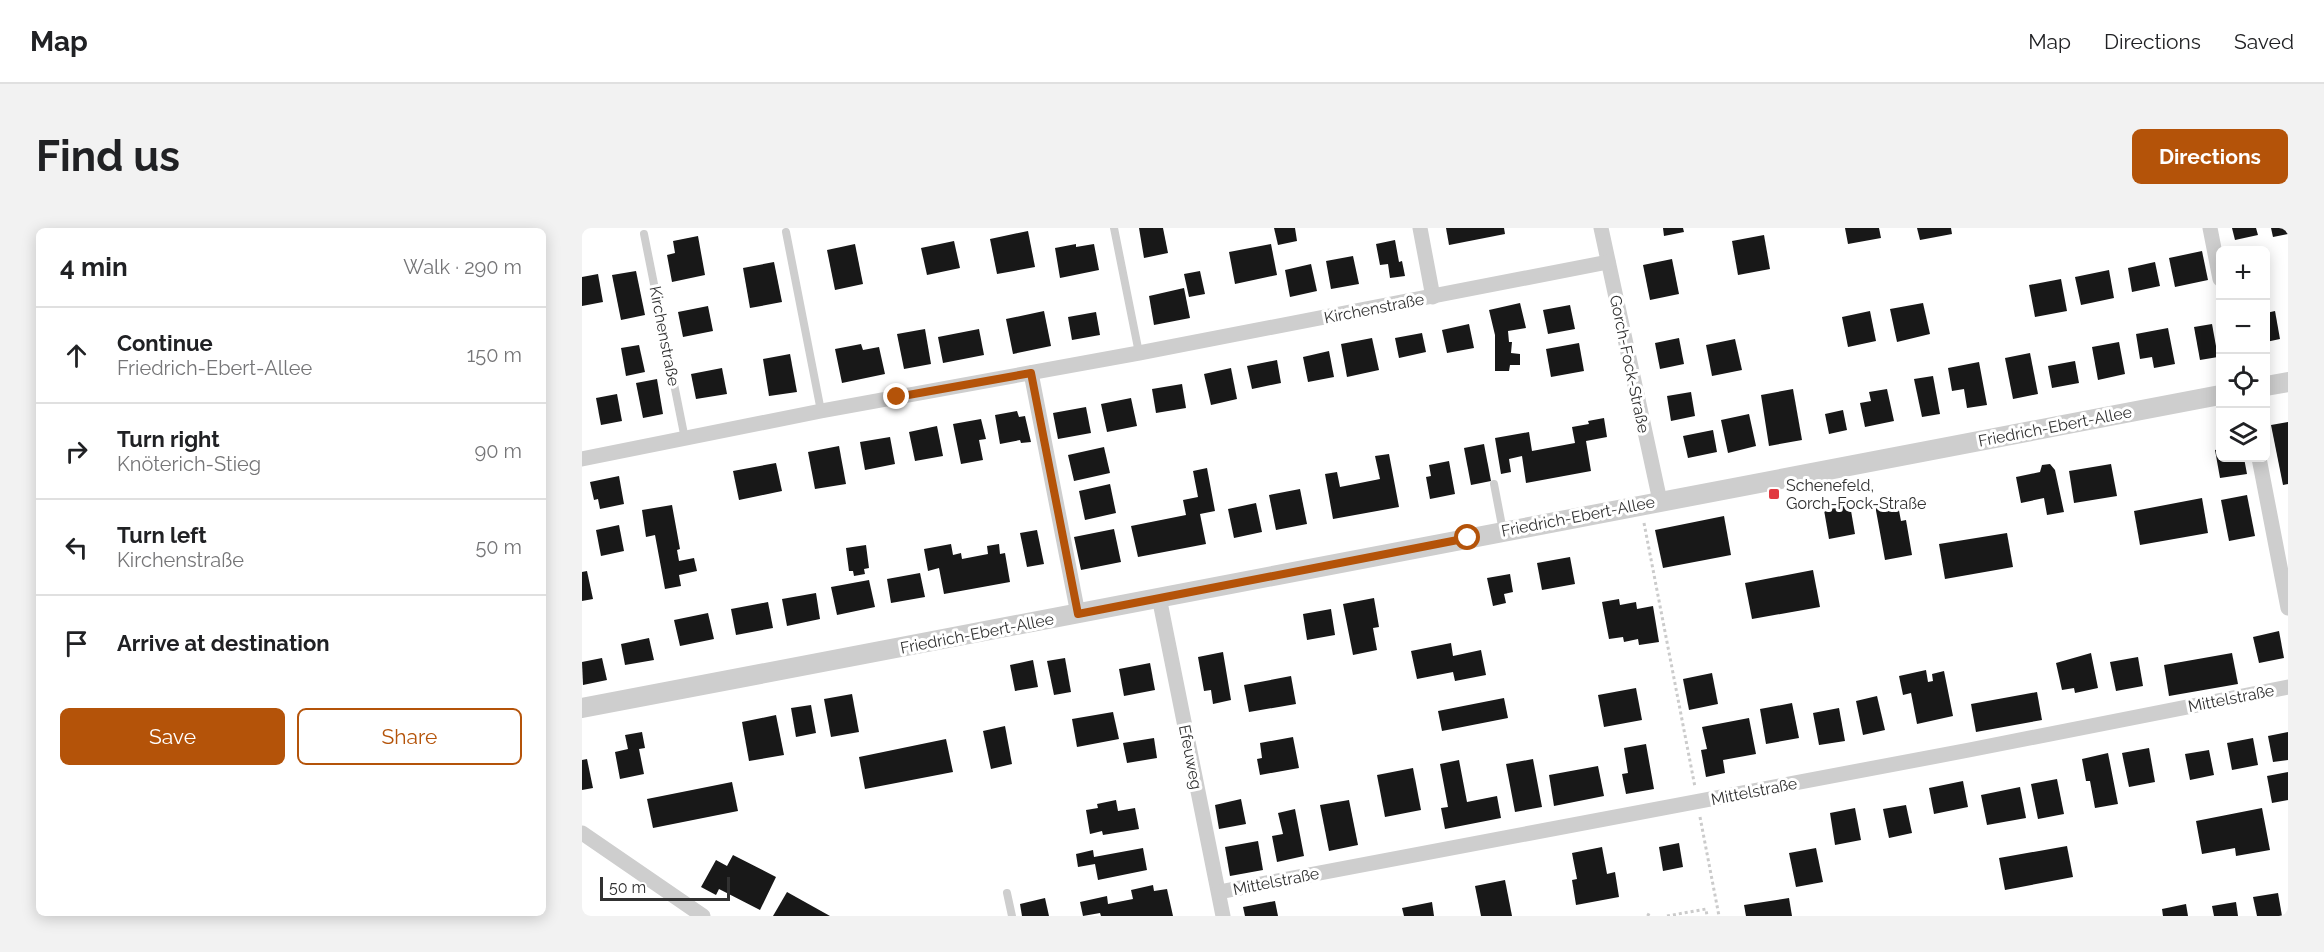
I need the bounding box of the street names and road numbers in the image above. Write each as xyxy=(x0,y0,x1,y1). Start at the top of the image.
street label: Kirchenstraße xyxy=(645,284,684,388)
street label: Kirchenstraße xyxy=(1322,289,1426,328)
street label: Gorch-Fock-Straße xyxy=(1606,293,1653,435)
street label: Friedrich-Ebert-Allee xyxy=(1977,402,2134,451)
street label: Friedrich-Ebert-Allee xyxy=(1500,492,1657,541)
street label: Friedrich-Ebert-Allee xyxy=(899,609,1056,658)
street label: Mittelstraße xyxy=(2186,681,2276,716)
street label: Efeuweg xyxy=(1175,723,1206,791)
street label: Mittelstraße xyxy=(1709,774,1799,809)
street label: Mittelstraße xyxy=(1231,864,1321,899)

